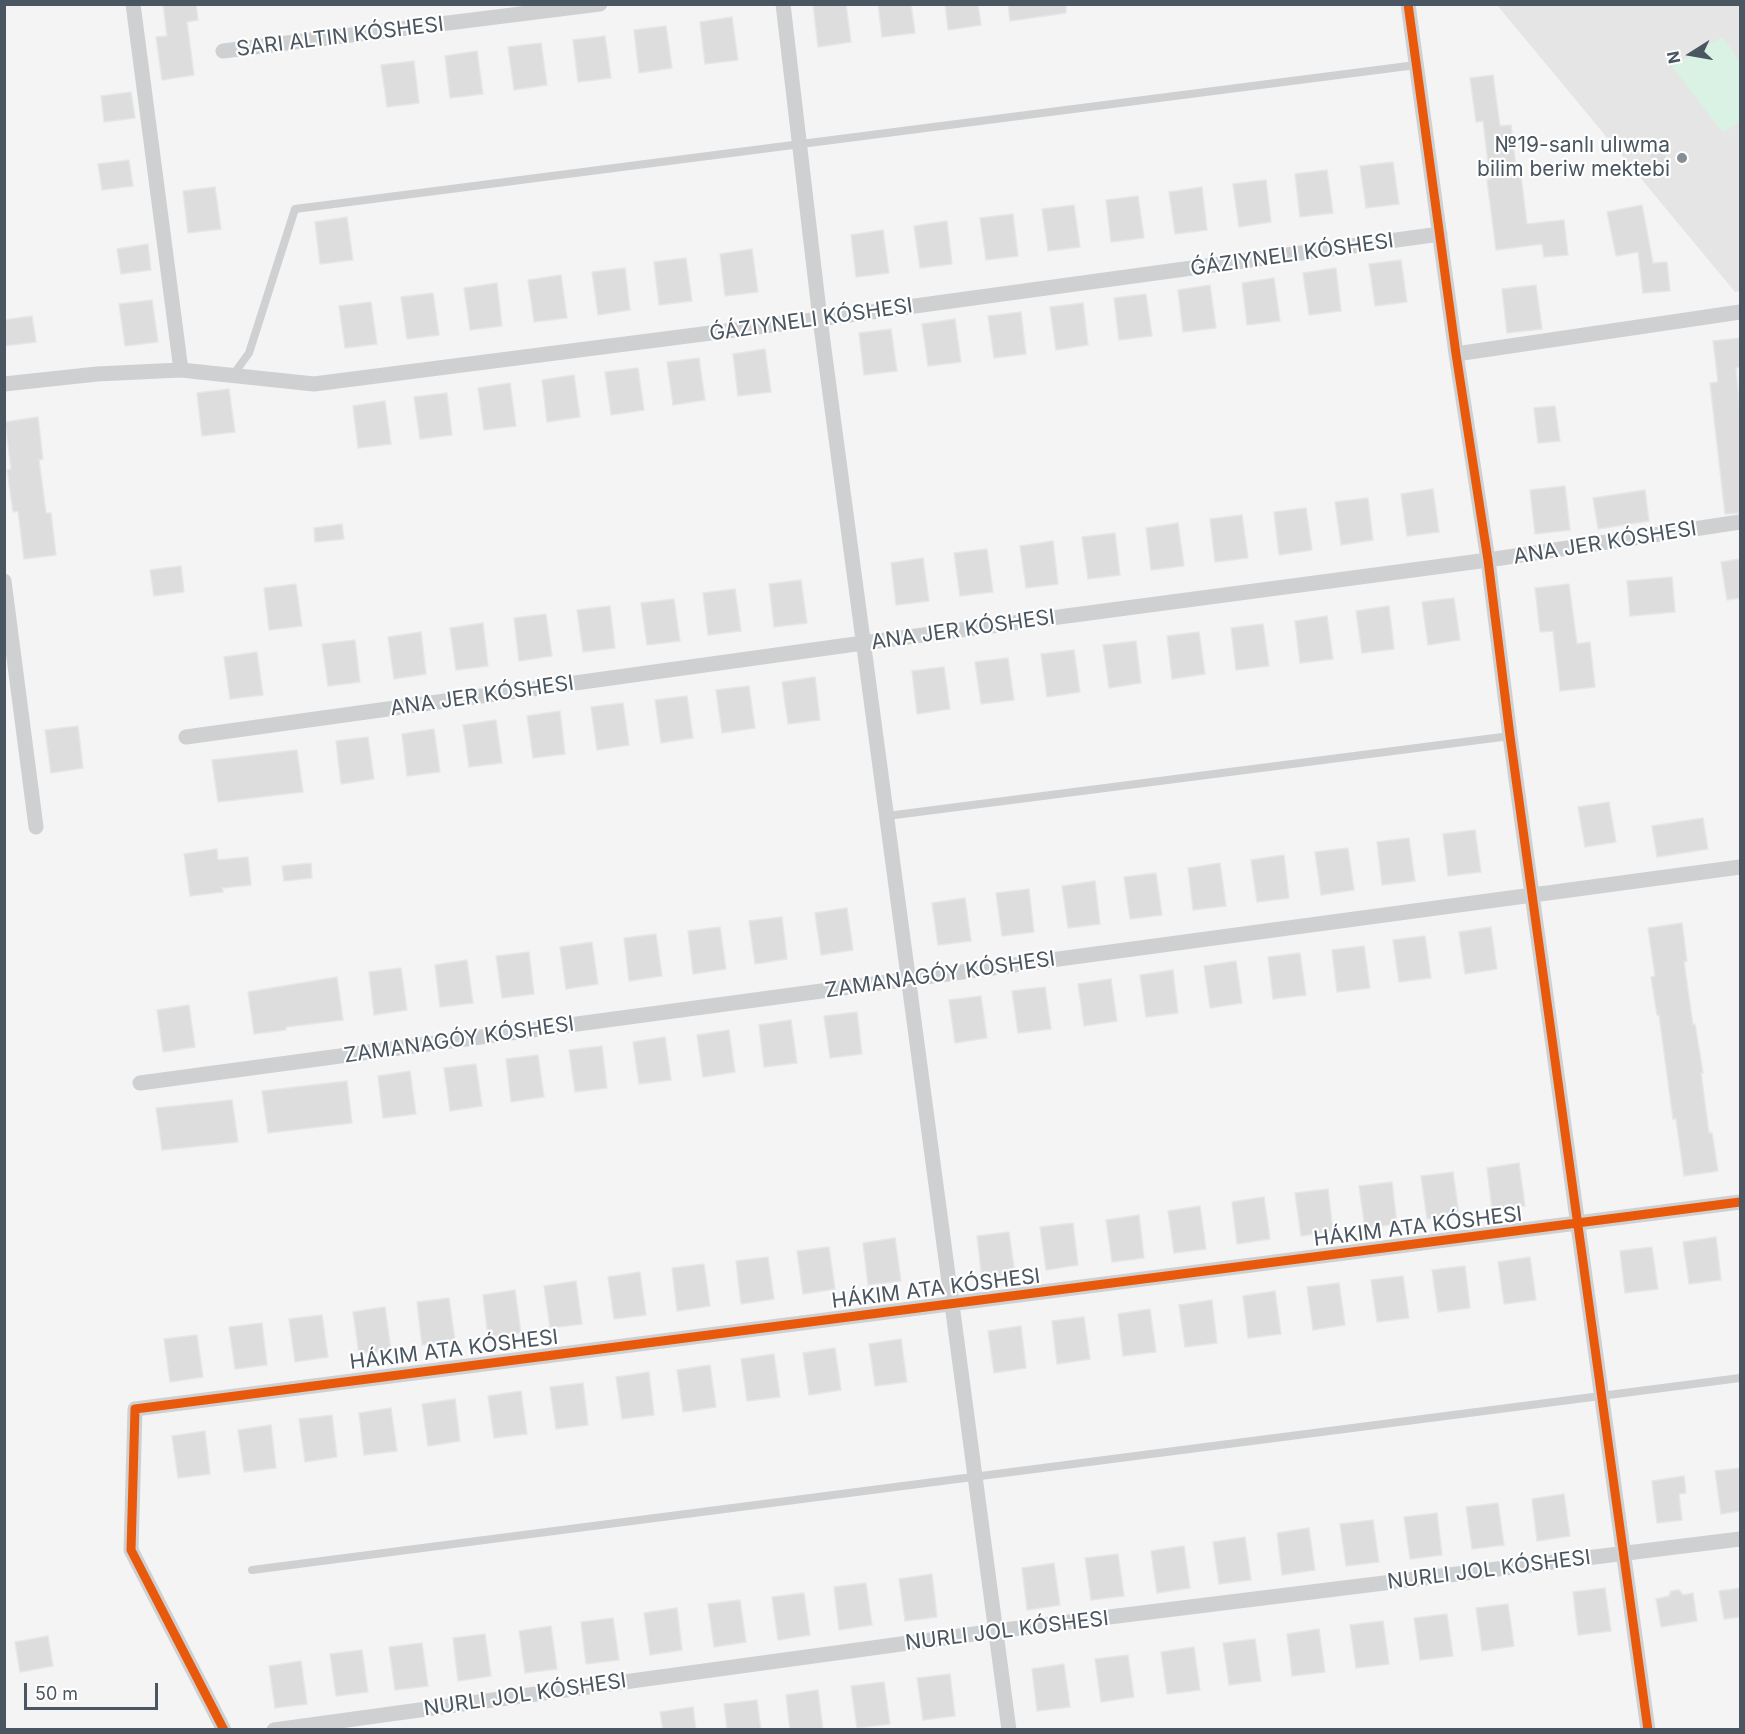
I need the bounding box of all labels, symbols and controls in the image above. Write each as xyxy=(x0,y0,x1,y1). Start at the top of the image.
street label: SARI ALTIN KÓSHESI xyxy=(235,12,445,62)
north arrow xyxy=(1661,24,1721,84)
text: N xyxy=(1662,50,1684,65)
place label: №19-sanlı ulıwma bilim beriw mektebi xyxy=(1477,133,1670,183)
marker: №19-sanlı ulıwma bilim beriw mektebi xyxy=(1675,151,1689,165)
street label: ǴÁZIYNELI KÓSHESI xyxy=(1189,228,1395,282)
street label: ǴÁZIYNELI KÓSHESI xyxy=(708,293,914,347)
street label: ANA JER KÓSHESI xyxy=(1512,516,1698,570)
street label: ANA JER KÓSHESI xyxy=(870,605,1056,655)
street label: ANA JER KÓSHESI xyxy=(389,671,575,721)
street label: ZAMANAGÓY KÓSHESI xyxy=(823,946,1057,1004)
street label: ZAMANAGÓY KÓSHESI xyxy=(342,1011,576,1069)
street label: HÁKIM ATA KÓSHESI xyxy=(1312,1202,1524,1252)
street label: HÁKIM ATA KÓSHESI xyxy=(830,1264,1042,1314)
street label: HÁKIM ATA KÓSHESI xyxy=(348,1325,560,1375)
street label: NURLI JOL KÓSHESI xyxy=(1386,1545,1592,1595)
street label: NURLI JOL KÓSHESI xyxy=(904,1606,1110,1656)
street label: NURLI JOL KÓSHESI xyxy=(422,1668,628,1722)
scale bar xyxy=(27,1671,160,1709)
text: 50 m xyxy=(35,1683,78,1704)

